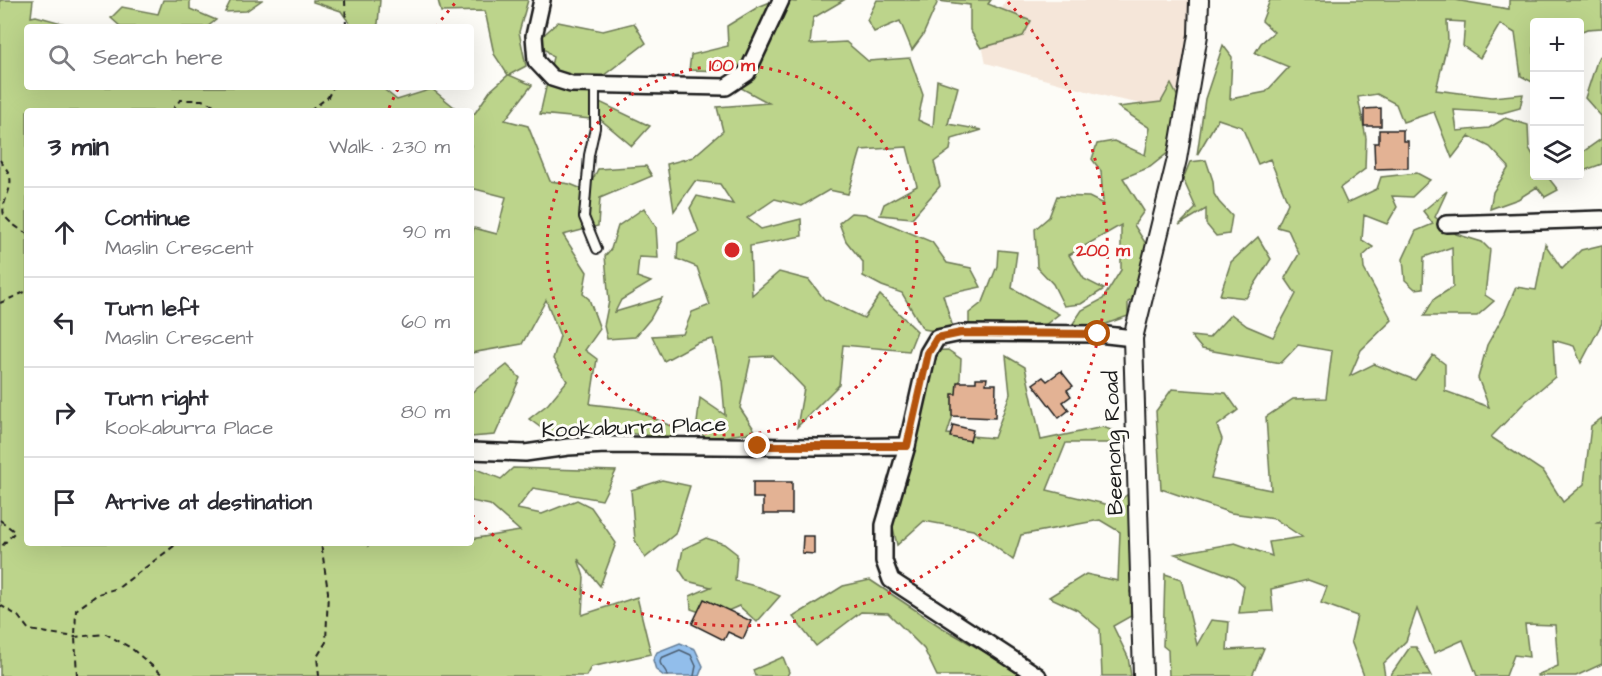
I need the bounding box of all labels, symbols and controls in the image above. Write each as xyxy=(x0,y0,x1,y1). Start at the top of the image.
map controls xyxy=(1530,18,1584,180)
button: + xyxy=(1530,18,1584,72)
search box xyxy=(24,24,474,90)
icon: search xyxy=(45,41,78,74)
text: Search here xyxy=(93,42,223,73)
text: 100 m xyxy=(709,53,756,78)
button: − xyxy=(1530,72,1584,126)
button: layers xyxy=(1530,126,1584,180)
text: 3 min xyxy=(48,129,109,165)
text: Walk · 230 m xyxy=(329,133,450,161)
text: Continue xyxy=(105,203,190,234)
icon: ahead xyxy=(48,216,81,249)
text: 90 m xyxy=(402,218,450,246)
text: Maslin Crescent xyxy=(105,234,254,262)
text: 200 m xyxy=(1075,238,1131,263)
centre of rings xyxy=(722,240,742,260)
text: Turn left xyxy=(105,293,199,324)
icon: left xyxy=(48,306,81,339)
text: 60 m xyxy=(401,308,450,336)
route start xyxy=(1084,320,1110,346)
text: Maslin Crescent xyxy=(105,324,254,352)
street label: Beenong Road xyxy=(1095,370,1133,516)
text: Turn right xyxy=(105,383,208,414)
icon: right xyxy=(48,396,81,429)
text: 80 m xyxy=(401,398,450,426)
street label: Kookaburra Place xyxy=(541,409,727,446)
text: Kookaburra Place xyxy=(105,414,273,442)
route end xyxy=(744,432,770,458)
icon: arrive xyxy=(48,486,81,519)
text: Arrive at destination xyxy=(105,487,312,518)

